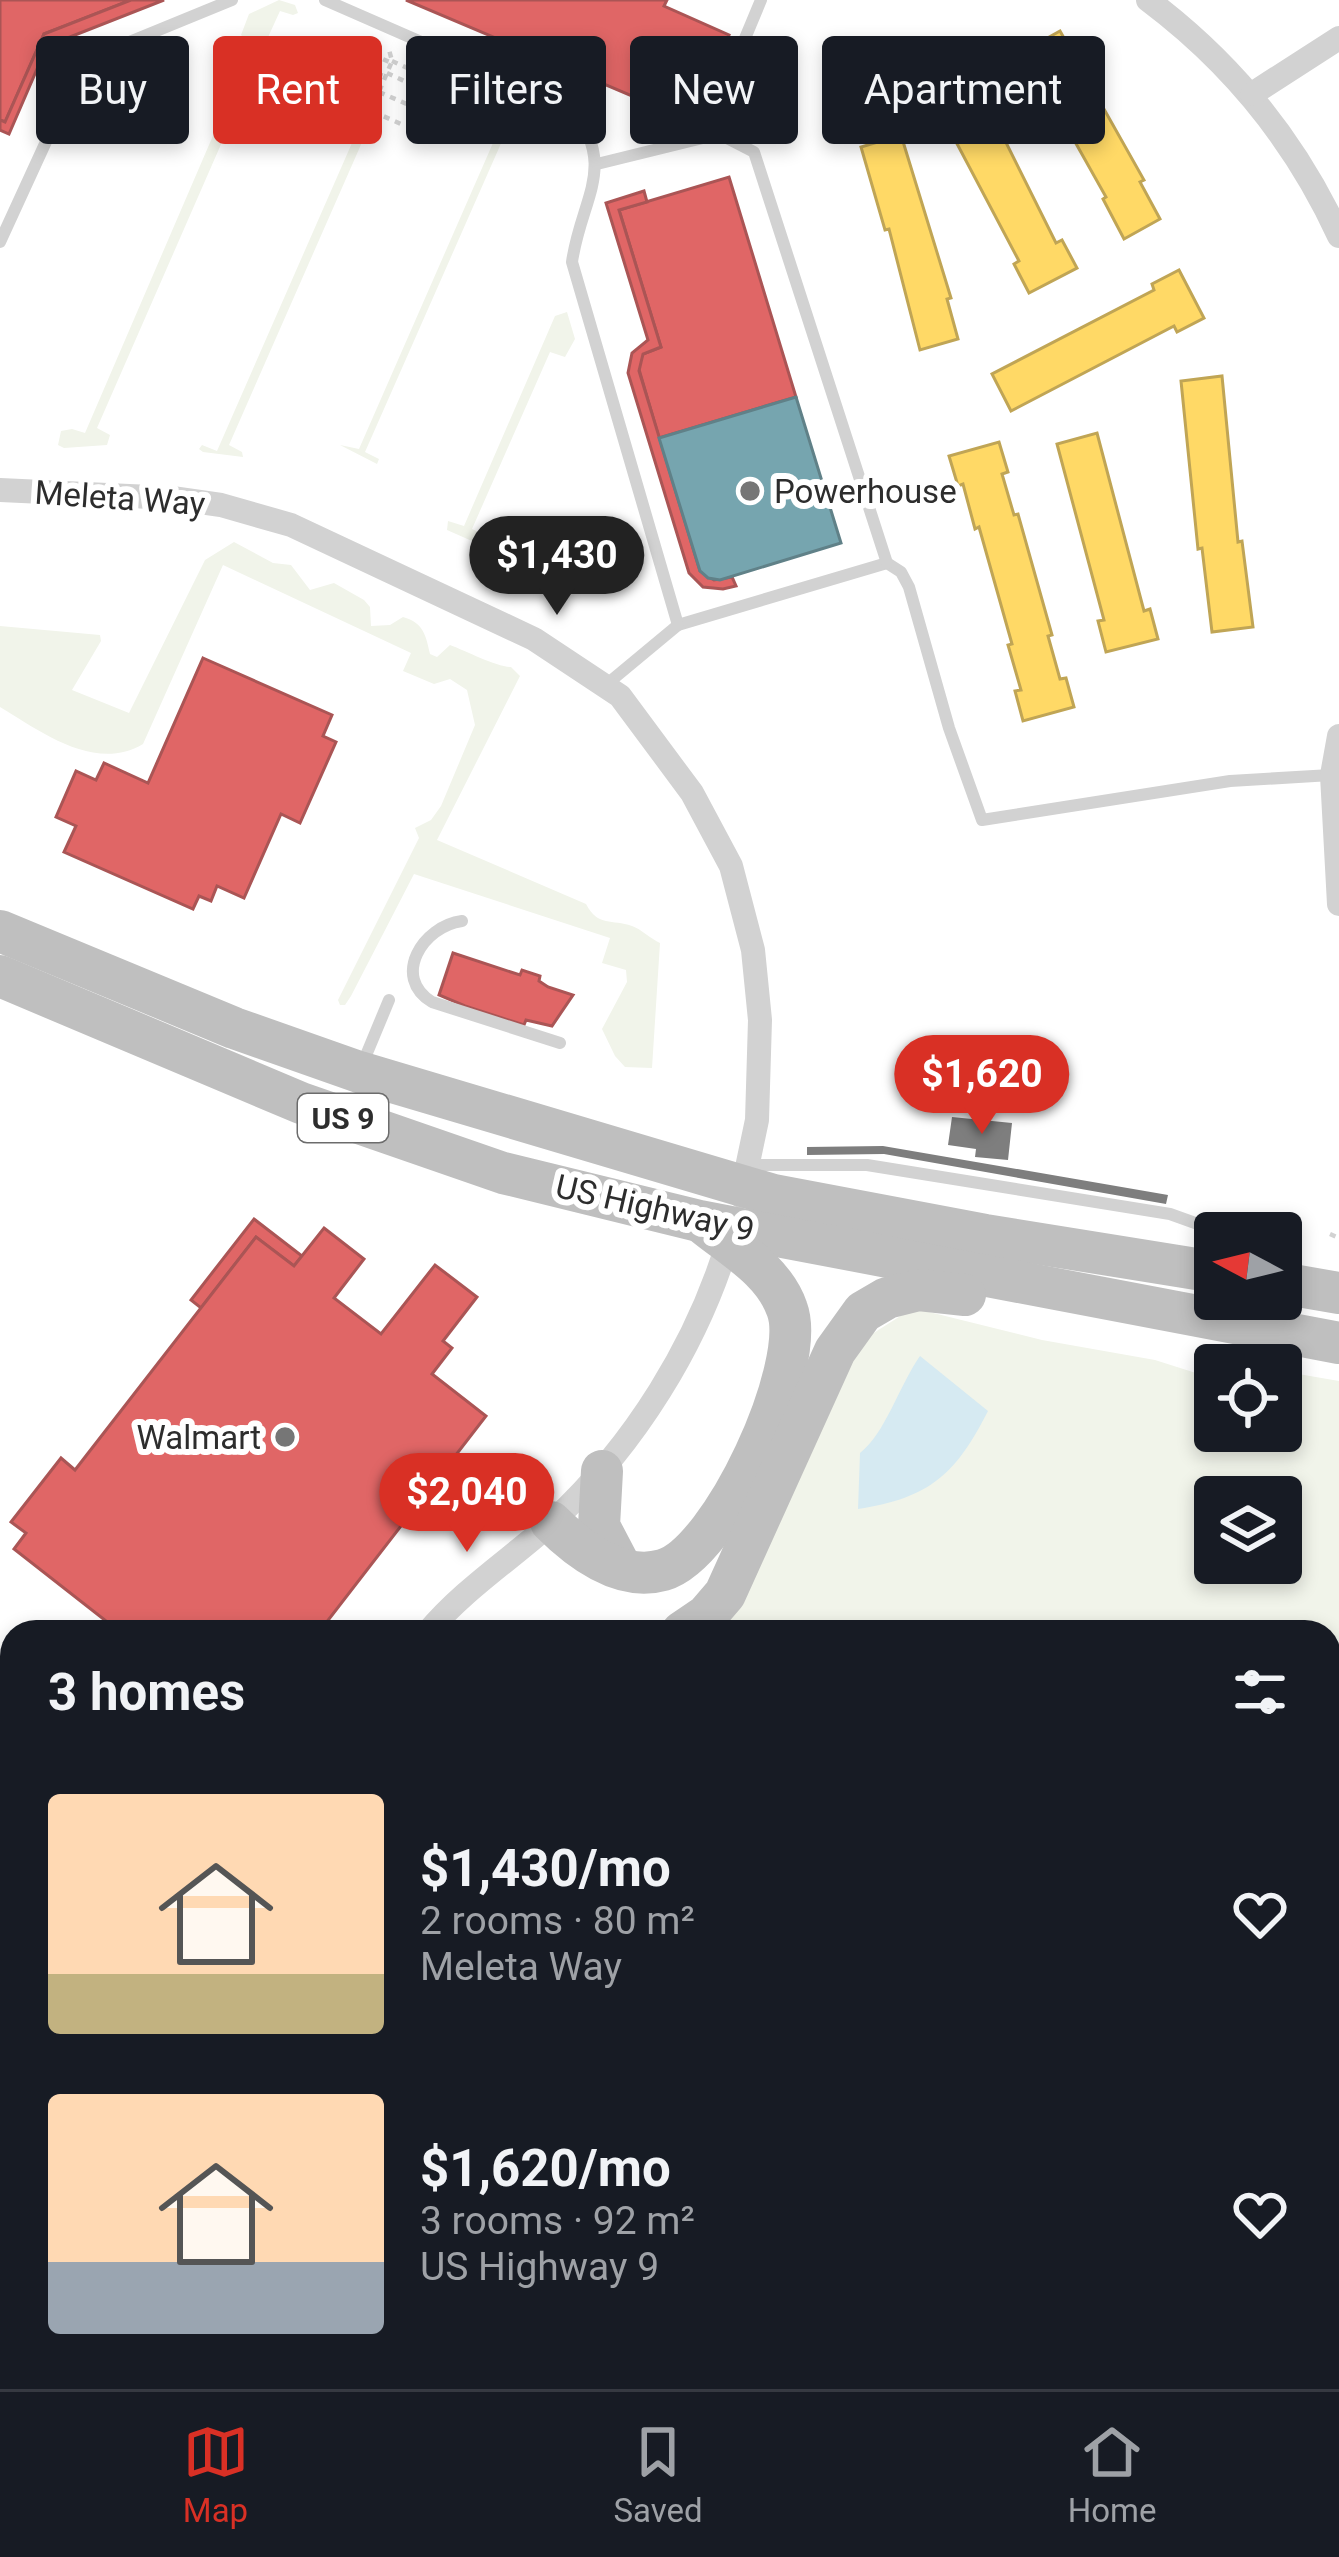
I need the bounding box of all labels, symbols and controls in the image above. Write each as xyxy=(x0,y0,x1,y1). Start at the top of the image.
chip: Buy xyxy=(36,36,189,144)
chip: Rent xyxy=(213,36,382,144)
chip: Filters xyxy=(406,36,606,144)
chip: New xyxy=(630,36,798,144)
chip: Apartment xyxy=(822,36,1105,144)
place label: Powerhouse xyxy=(774,472,957,511)
street label: Meleta Way xyxy=(33,473,207,523)
marker: Powerhouse xyxy=(737,478,763,504)
pin: $1,430 xyxy=(459,516,655,618)
text: $1,430 xyxy=(496,532,618,578)
pin: $1,620 xyxy=(884,1035,1080,1137)
text: $1,620 xyxy=(921,1051,1043,1097)
road number: US 9 xyxy=(298,1094,388,1142)
street label: US Highway 9 xyxy=(552,1166,758,1250)
north arrow xyxy=(1194,1212,1302,1320)
map controls xyxy=(1194,1212,1302,1584)
button: locate xyxy=(1194,1344,1302,1452)
place label: Walmart xyxy=(137,1418,261,1457)
marker: Walmart xyxy=(272,1424,298,1450)
pin: $2,040 xyxy=(369,1453,565,1555)
text: $2,040 xyxy=(406,1469,528,1515)
button: layers xyxy=(1194,1476,1302,1584)
icon: filters xyxy=(1227,1659,1293,1725)
text: 3 homes xyxy=(48,1663,245,1722)
text: $1,430/mo xyxy=(420,1839,671,1898)
icon: home xyxy=(144,1842,288,1986)
icon: heart xyxy=(1227,1881,1293,1947)
text: 2 rooms · 80 m² xyxy=(420,1898,695,1944)
text: Meleta Way xyxy=(420,1944,622,1990)
text: $1,620/mo xyxy=(420,2139,671,2198)
icon: home xyxy=(144,2142,288,2286)
icon: heart xyxy=(1227,2181,1293,2247)
text: 3 rooms · 92 m² xyxy=(420,2198,695,2244)
text: US Highway 9 xyxy=(420,2244,659,2290)
tab: Map xyxy=(183,2419,249,2530)
tab: Saved xyxy=(614,2419,703,2530)
tab: Home xyxy=(1068,2419,1157,2530)

